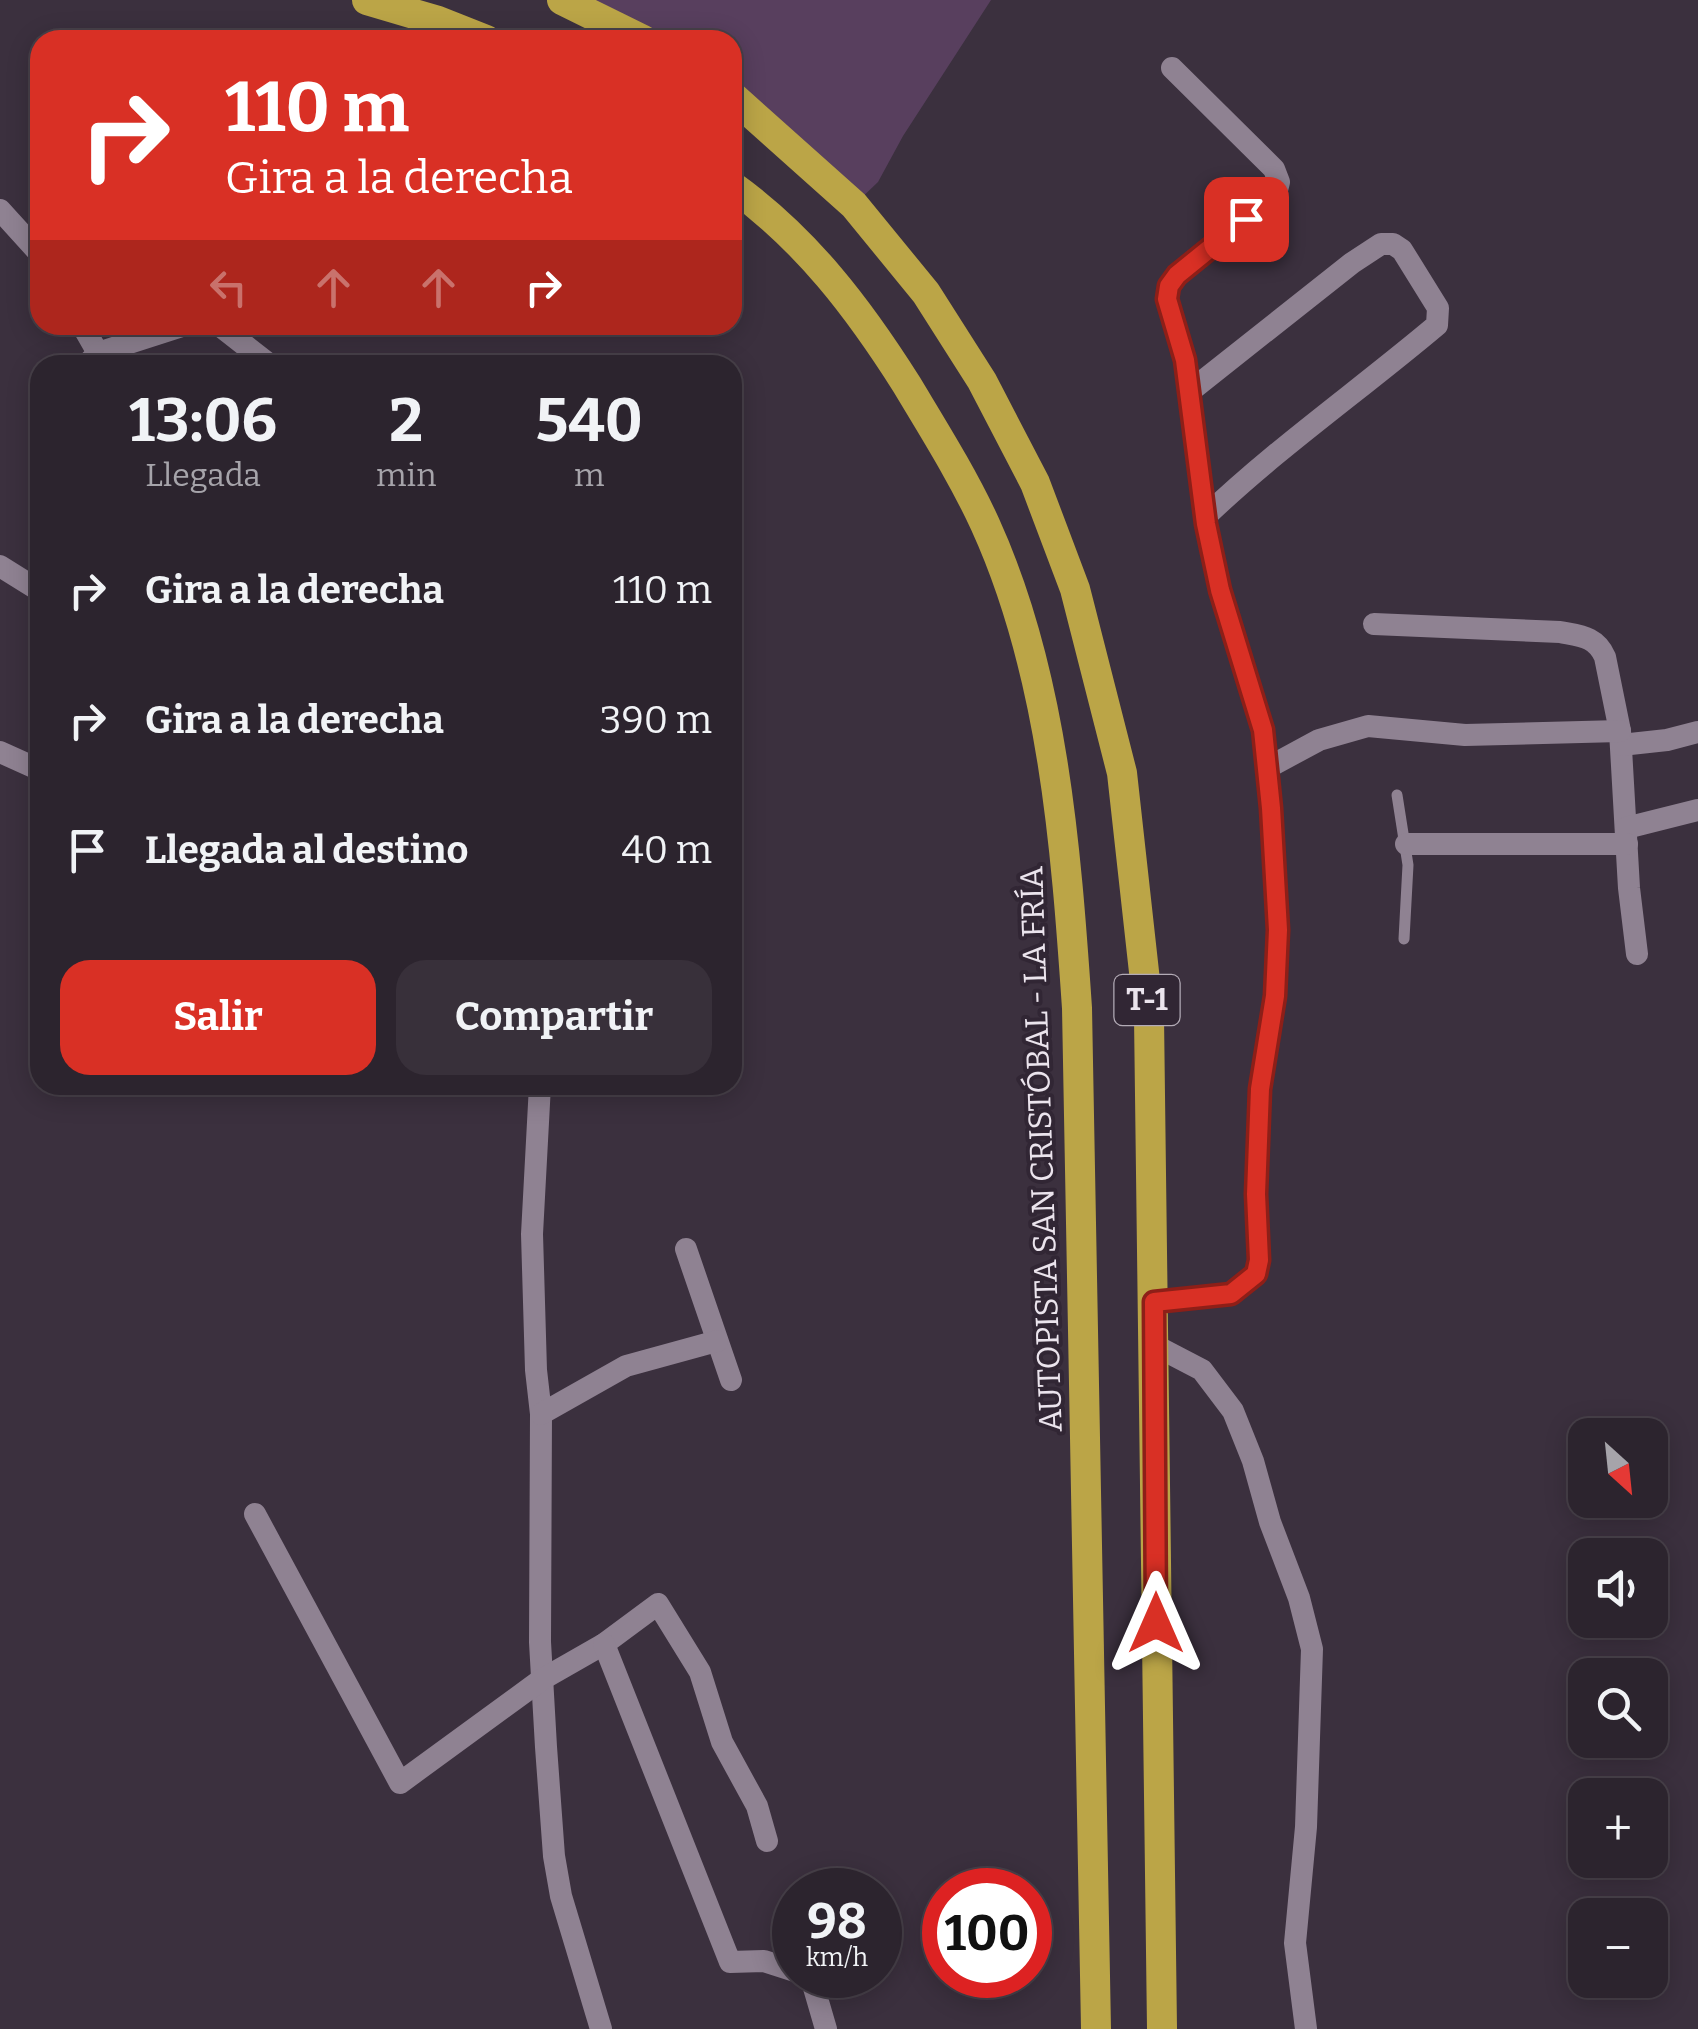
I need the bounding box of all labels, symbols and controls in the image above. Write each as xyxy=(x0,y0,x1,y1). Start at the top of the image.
text: 110 m xyxy=(225,66,409,150)
icon: right xyxy=(60,70,190,200)
text: Gira a la derecha xyxy=(225,151,573,205)
pin xyxy=(1204,177,1289,262)
icon: arrive xyxy=(1219,192,1274,247)
icon: left xyxy=(201,260,256,315)
icon: ahead xyxy=(306,260,361,315)
icon: ahead xyxy=(411,260,466,315)
icon: right xyxy=(516,260,571,315)
text: 13:06 xyxy=(129,385,277,457)
text: 2 xyxy=(389,385,423,457)
text: 540 xyxy=(535,385,643,457)
text: Llegada xyxy=(145,456,261,494)
text: min xyxy=(376,456,436,494)
text: m xyxy=(574,456,604,494)
icon: right xyxy=(60,563,115,618)
text: Gira a la derecha xyxy=(145,567,444,613)
text: 110 m xyxy=(613,567,712,613)
icon: right xyxy=(60,693,115,748)
text: Gira a la derecha xyxy=(145,697,444,743)
text: 390 m xyxy=(600,697,712,743)
icon: arrive xyxy=(60,823,115,878)
text: Llegada al destino xyxy=(145,827,468,873)
text: 40 m xyxy=(622,827,712,873)
street label: AUTOPISTA SAN CRISTÓBAL - LA FRÍA xyxy=(1012,865,1070,1433)
button: Salir xyxy=(60,960,376,1075)
button: Compartir xyxy=(396,960,712,1075)
road number: T-1 xyxy=(1114,975,1180,1025)
north arrow xyxy=(1568,1418,1668,1518)
map controls xyxy=(1568,1418,1668,1998)
button: sound xyxy=(1568,1538,1668,1638)
position arrow xyxy=(1104,1571,1208,1675)
button: search xyxy=(1568,1658,1668,1758)
button: + xyxy=(1568,1778,1668,1878)
speed limit sign: 100 xyxy=(922,1868,1052,1998)
text: 98 xyxy=(807,1891,867,1951)
button: − xyxy=(1568,1898,1668,1998)
text: km/h xyxy=(806,1943,868,1973)

